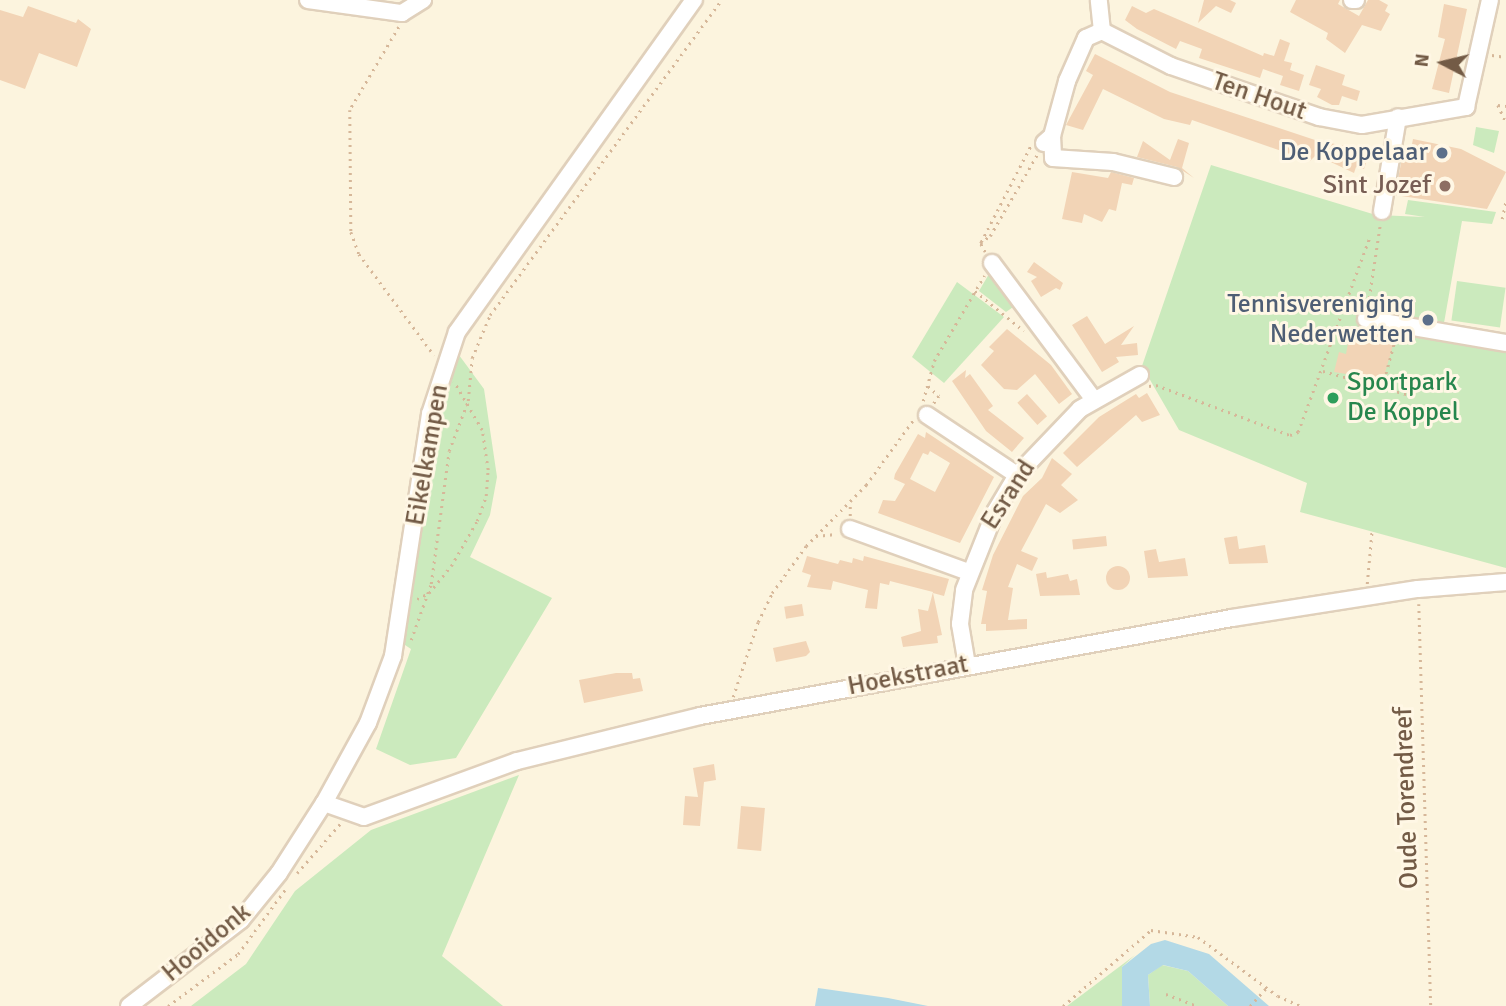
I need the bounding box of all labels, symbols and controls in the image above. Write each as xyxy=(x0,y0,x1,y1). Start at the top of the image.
north arrow xyxy=(1408,28,1478,98)
text: N xyxy=(1409,52,1435,68)
street label: Ten Hout xyxy=(1208,66,1310,128)
place label: De Koppelaar xyxy=(1280,137,1428,169)
marker: De Koppelaar xyxy=(1434,145,1450,161)
place label: Sint Jozef xyxy=(1323,170,1431,202)
marker: Sint Jozef xyxy=(1437,178,1453,194)
place label: Tennisvereniging Nederwetten xyxy=(1227,289,1414,350)
marker: Tennisvereniging Nederwetten xyxy=(1420,312,1436,328)
place label: Sportpark De Koppel xyxy=(1347,367,1459,428)
street label: Eikelkampen xyxy=(400,382,456,528)
marker: Sportpark De Koppel xyxy=(1325,390,1341,406)
street label: Esrand xyxy=(975,454,1043,536)
street label: Hoekstraat xyxy=(845,649,971,703)
street label: Oude Torendreef xyxy=(1388,707,1426,889)
street label: Hooidonk xyxy=(156,897,258,989)

